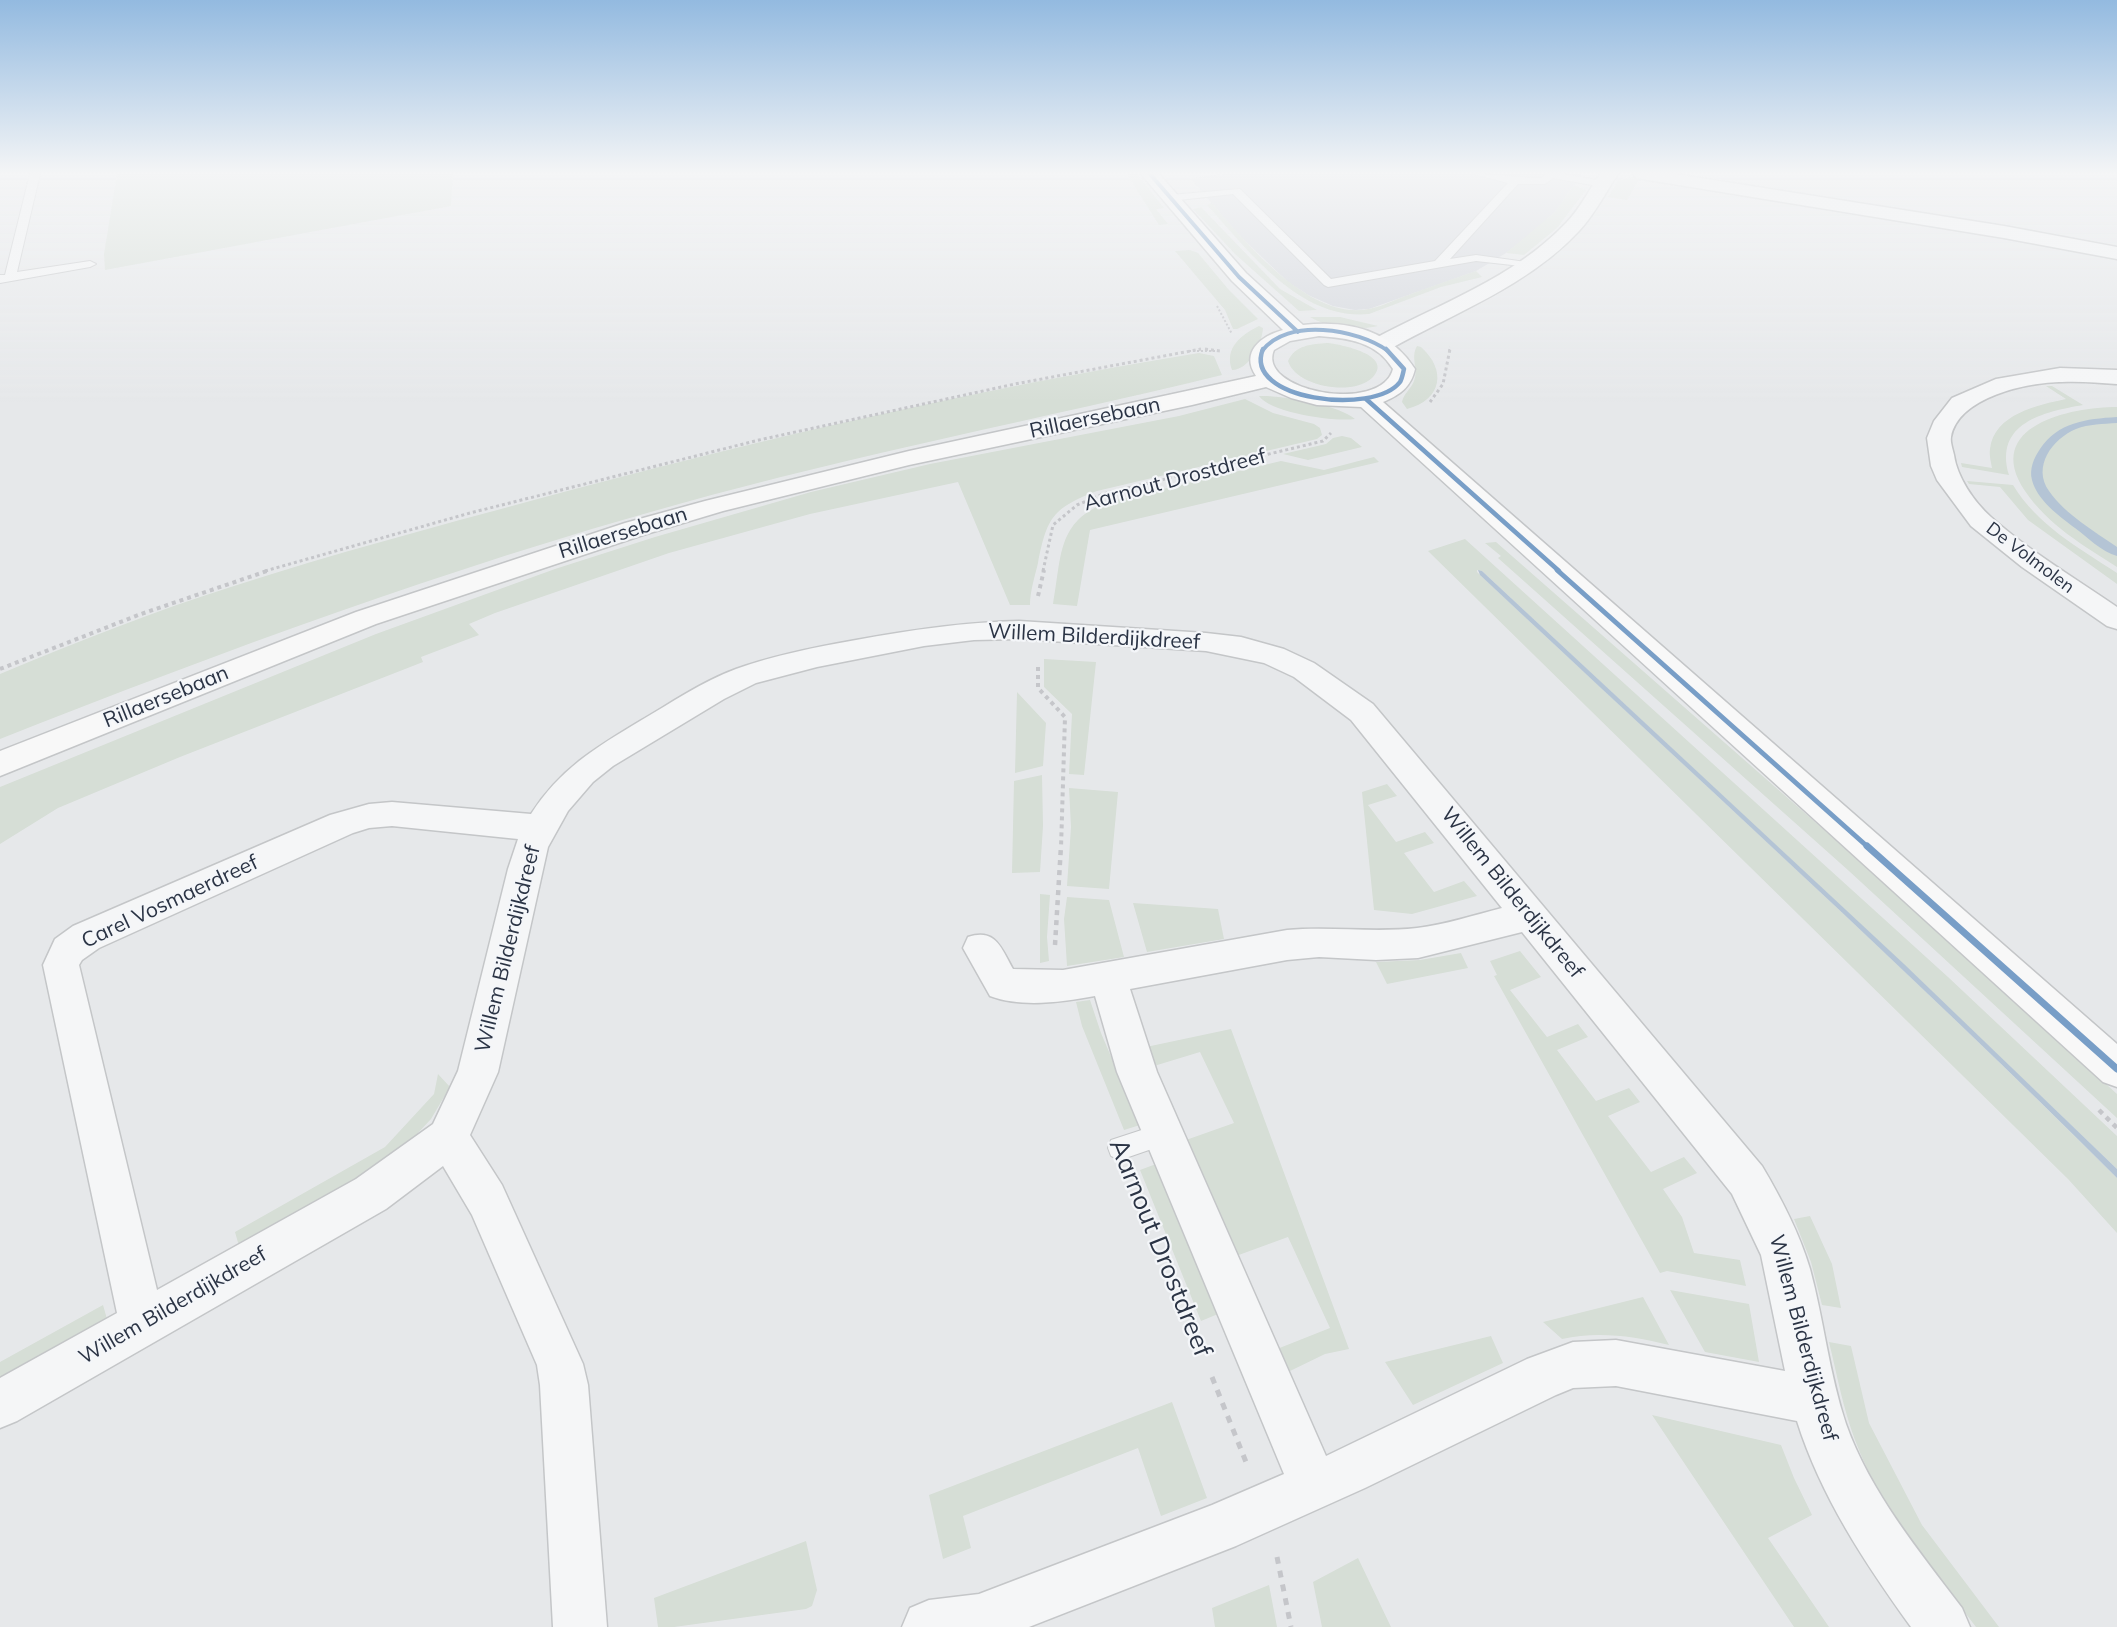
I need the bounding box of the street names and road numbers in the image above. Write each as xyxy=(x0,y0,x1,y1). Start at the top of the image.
street label: Rillaersebaan xyxy=(1027,392,1163,444)
street label: Aarnout Drostdreef xyxy=(1081,444,1269,516)
street label: Rillaersebaan xyxy=(556,502,690,564)
street label: De Volmolen xyxy=(1982,518,2078,598)
street label: Willem Bilderdijkdreef xyxy=(987,619,1201,655)
street label: Rillaersebaan xyxy=(100,660,232,734)
street label: Willem Bilderdijkdreef xyxy=(1435,802,1589,984)
street label: Willem Bilderdijkdreef xyxy=(470,843,546,1055)
street label: Carel Vosmaerdreef xyxy=(78,850,262,954)
street label: Aarnout Drostdreef xyxy=(1102,1134,1218,1362)
street label: Willem Bilderdijkdreef xyxy=(1763,1232,1843,1444)
street label: Willem Bilderdijkdreef xyxy=(75,1242,271,1370)

